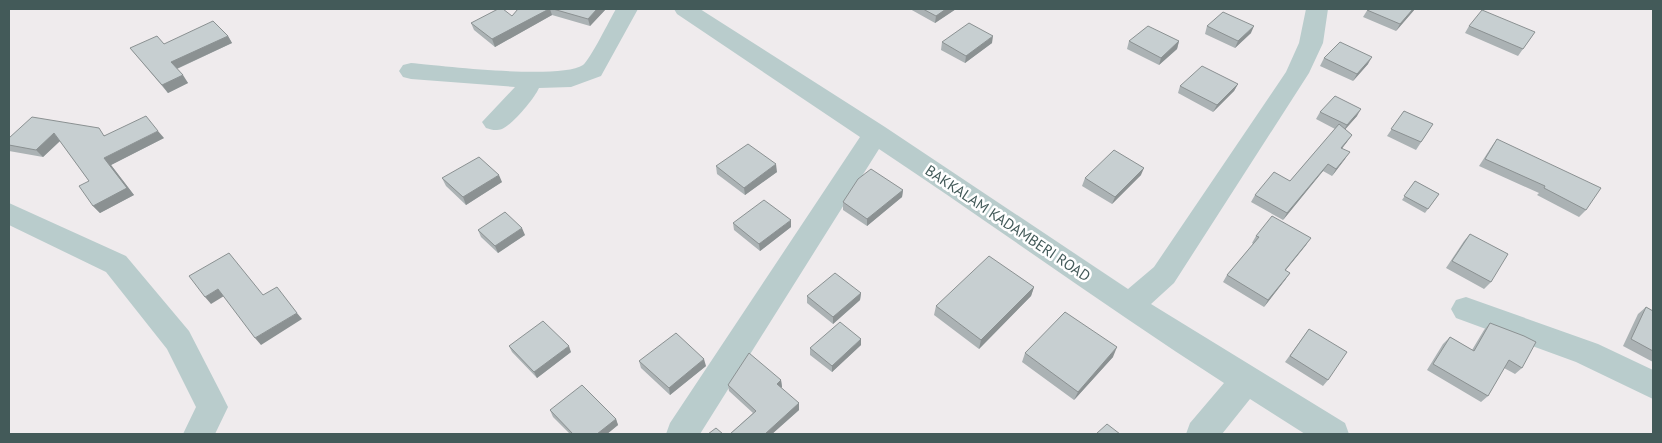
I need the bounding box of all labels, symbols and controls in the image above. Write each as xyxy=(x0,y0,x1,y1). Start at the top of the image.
street label: BAKKALAM KADAMBERI ROAD xyxy=(922,161,1094,285)

